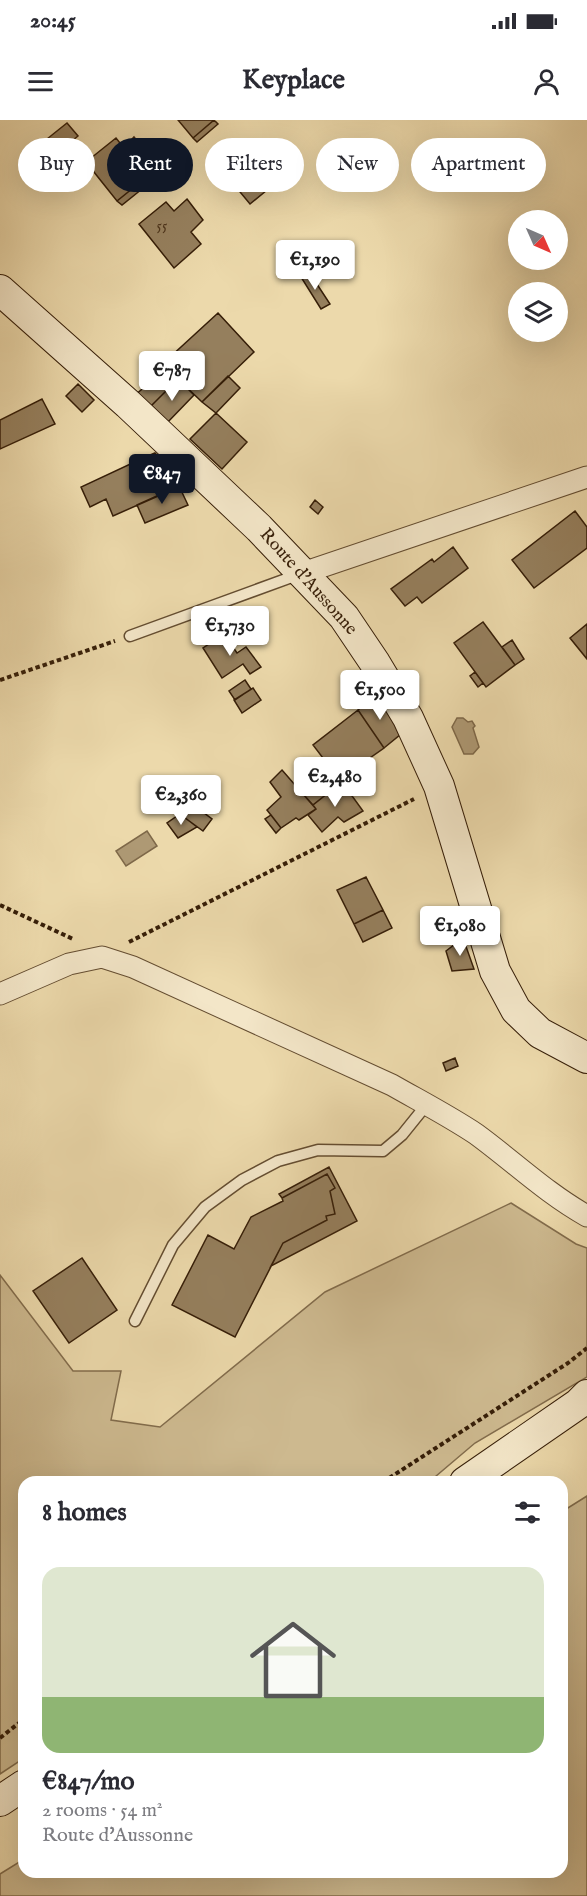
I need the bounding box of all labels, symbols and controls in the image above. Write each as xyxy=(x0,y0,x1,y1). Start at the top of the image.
text: 20:45 xyxy=(30,7,76,35)
text: Keyplace xyxy=(242,64,345,98)
icon: menu xyxy=(24,65,57,98)
icon: person xyxy=(530,65,563,98)
chip: Buy xyxy=(18,138,95,192)
chip: Rent xyxy=(107,138,193,192)
chip: Filters xyxy=(205,138,304,192)
chip: New xyxy=(316,138,399,192)
chip: Apartment xyxy=(411,138,546,192)
north arrow xyxy=(508,210,568,270)
map controls xyxy=(508,210,568,342)
house number: 55 xyxy=(157,216,168,235)
pin: €1,190 xyxy=(266,240,364,291)
text: €1,190 xyxy=(290,247,340,272)
button: layers xyxy=(508,282,568,342)
pin: €787 xyxy=(136,351,208,402)
text: €787 xyxy=(153,358,191,383)
pin: €847 xyxy=(126,454,198,505)
text: €847 xyxy=(143,461,181,486)
street label: Route d'Aussonne xyxy=(254,524,362,640)
pin: €1,730 xyxy=(181,606,279,657)
text: €1,730 xyxy=(205,613,255,638)
pin: €1,500 xyxy=(331,670,429,721)
text: €1,500 xyxy=(354,677,406,702)
pin: €2,480 xyxy=(286,757,384,808)
text: €2,480 xyxy=(308,764,362,789)
pin: €2,360 xyxy=(132,775,230,826)
text: €2,360 xyxy=(155,782,207,807)
pin: €1,080 xyxy=(411,906,509,957)
text: €1,080 xyxy=(434,913,486,938)
text: 8 homes xyxy=(42,1496,127,1529)
icon: filters xyxy=(511,1496,544,1529)
icon: home xyxy=(239,1606,347,1714)
text: €847/mo xyxy=(42,1765,134,1798)
text: 2 rooms · 54 m² xyxy=(42,1798,163,1823)
text: Route d'Aussonne xyxy=(42,1823,193,1848)

